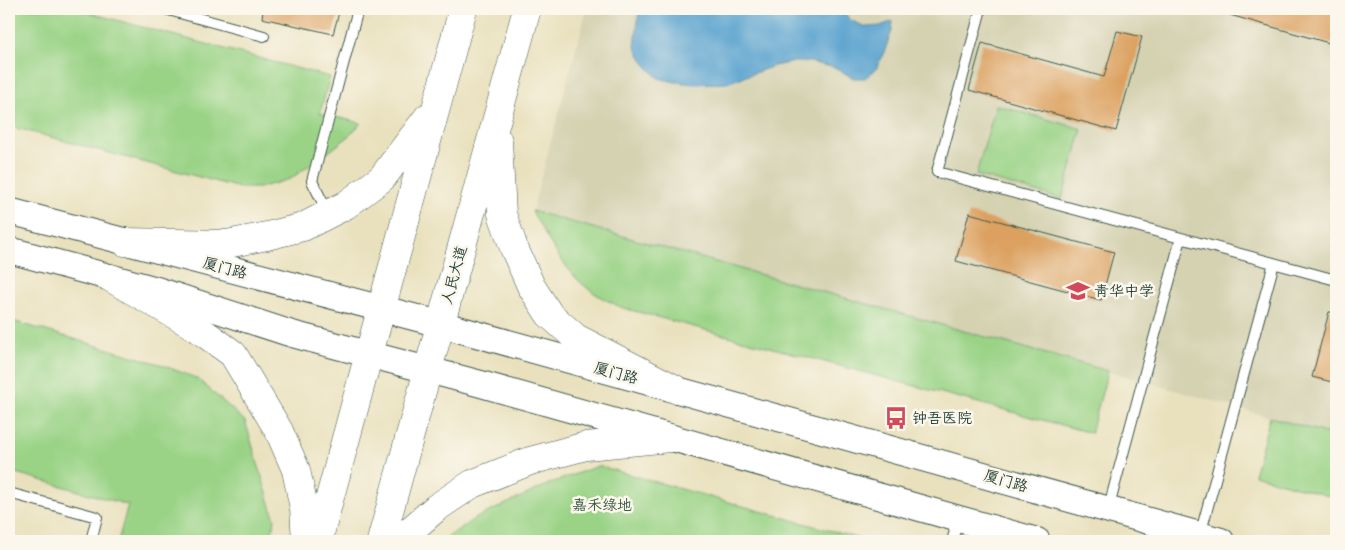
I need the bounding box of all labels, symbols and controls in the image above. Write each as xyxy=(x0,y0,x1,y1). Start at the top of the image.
street label: 人民大道 xyxy=(438,244,471,307)
street label: 厦门路 xyxy=(201,253,249,283)
school or university icon: 青华中学 xyxy=(1065,278,1091,304)
place label: 青华中学 xyxy=(1094,282,1154,301)
street label: 厦门路 xyxy=(592,358,640,388)
bus stop icon: 钟吾医院 xyxy=(883,405,909,431)
place label: 钟吾医院 xyxy=(912,409,972,428)
street label: 厦门路 xyxy=(982,466,1030,497)
park label: 嘉禾绿地 xyxy=(572,496,632,515)

